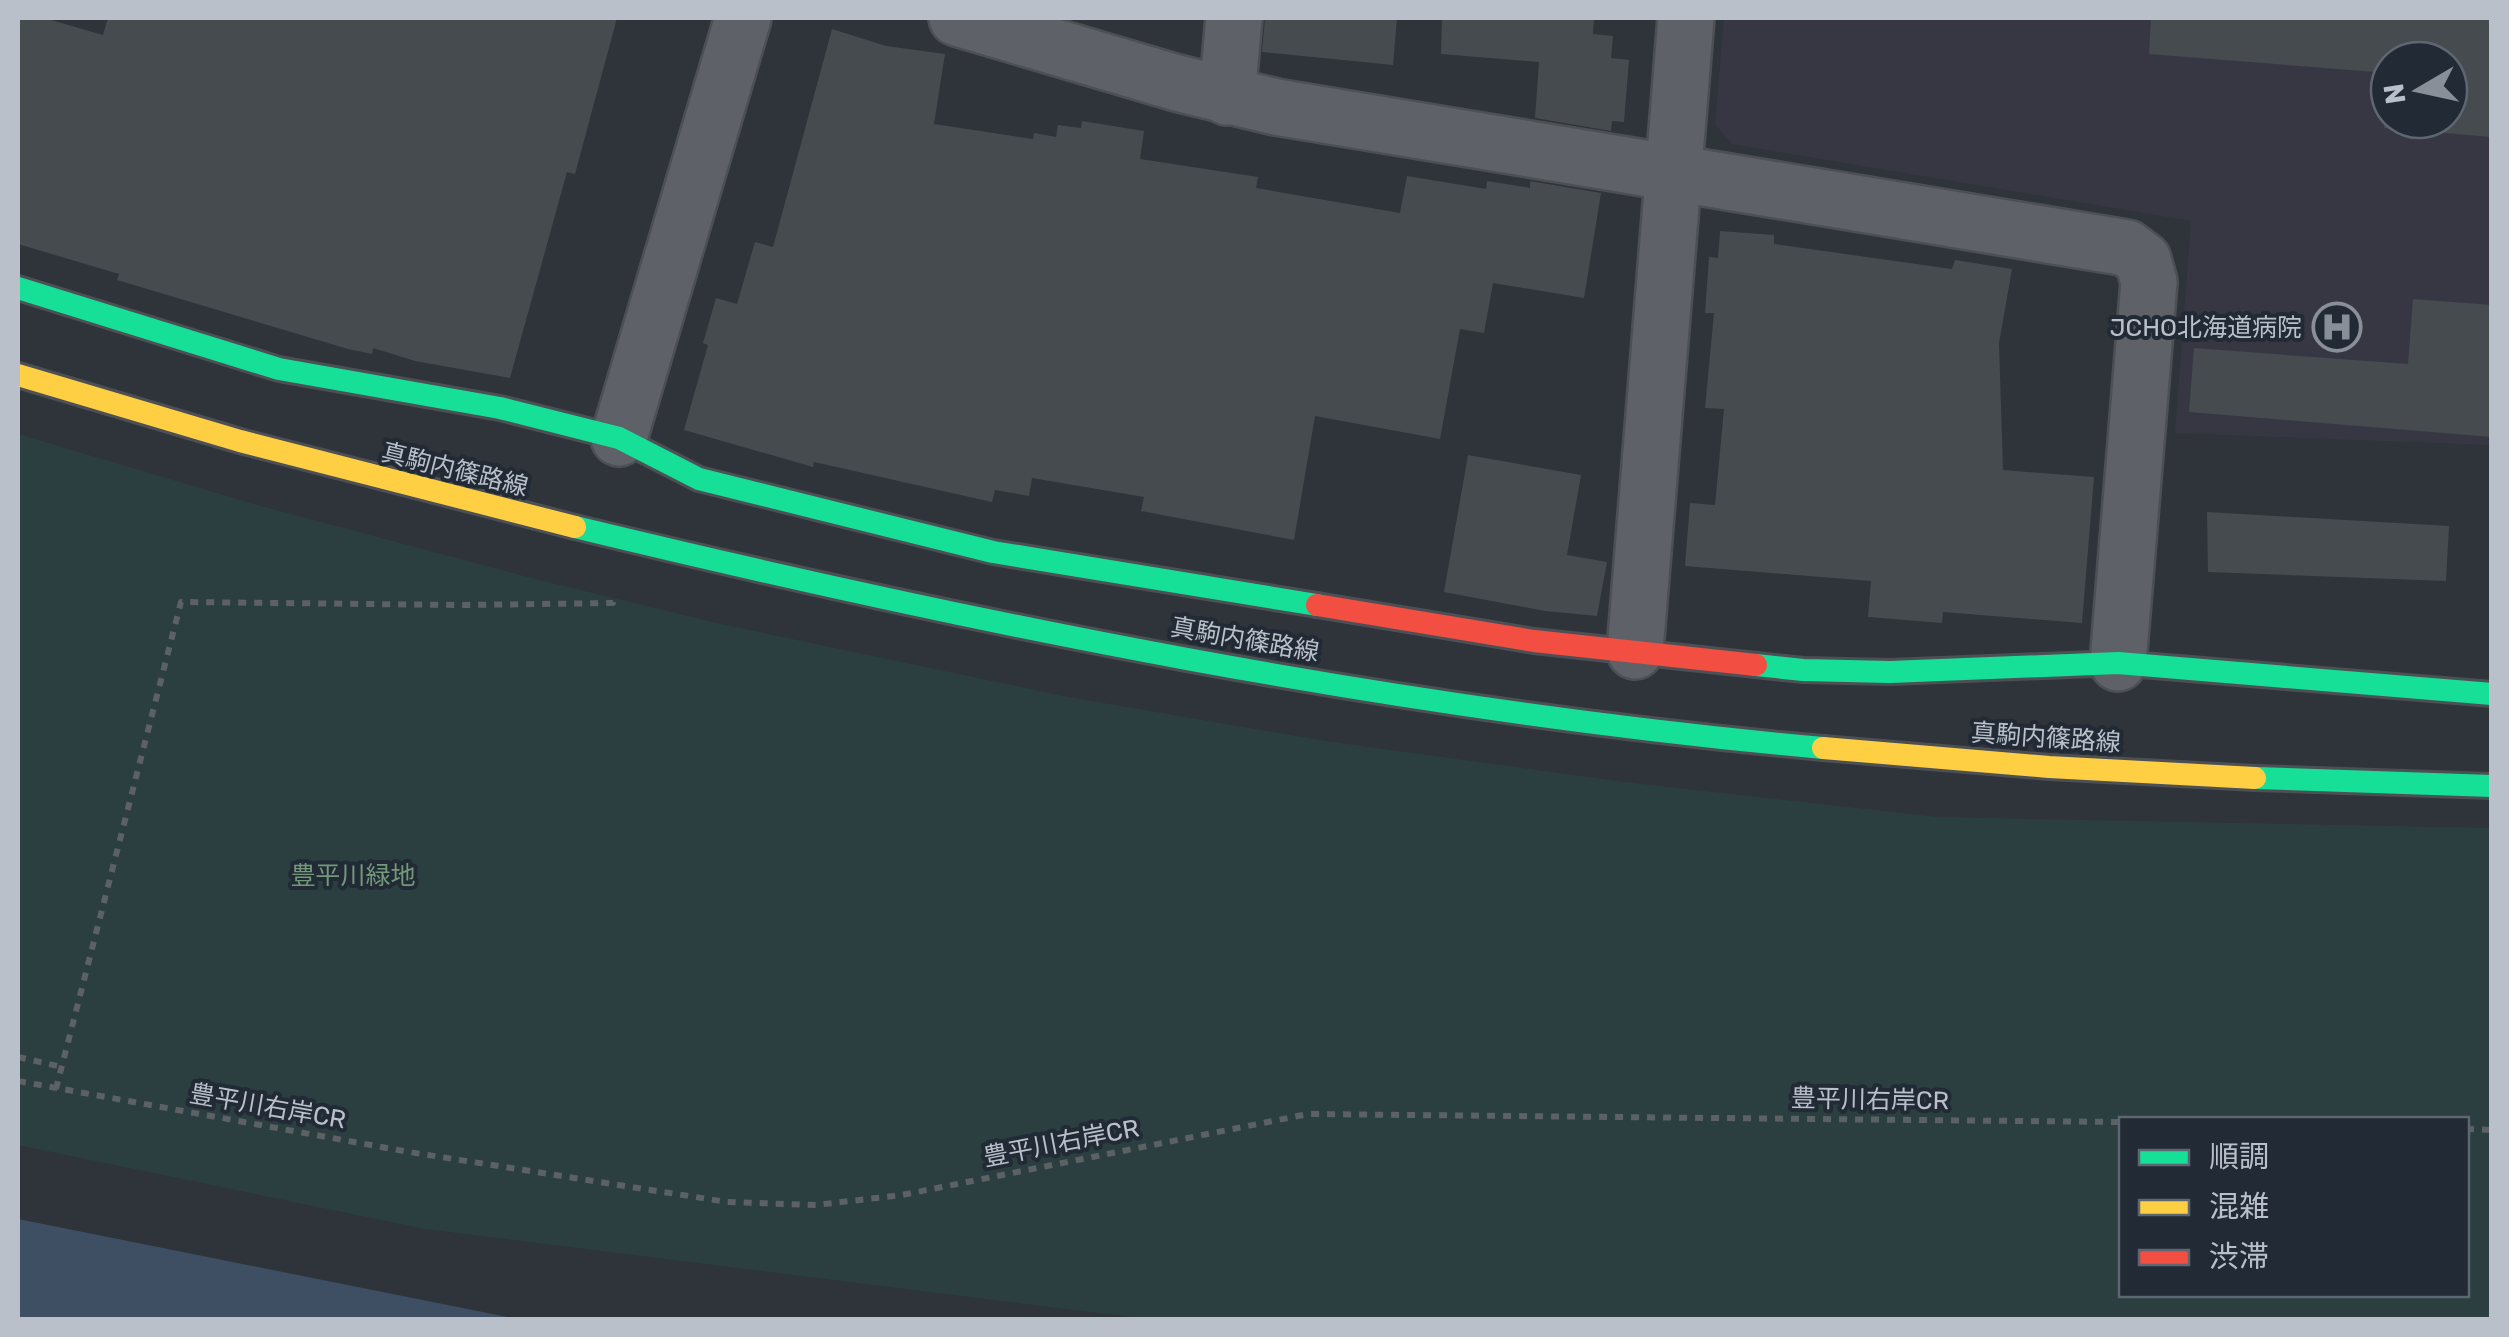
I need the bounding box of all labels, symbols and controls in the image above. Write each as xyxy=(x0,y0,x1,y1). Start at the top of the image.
north arrow xyxy=(2369,40,2469,140)
text: N xyxy=(2377,81,2413,106)
hospital icon: JCHO北海道病院 xyxy=(2311,301,2363,353)
place label: JCHO北海道病院 xyxy=(2110,313,2302,342)
street label: 真駒内篠路線 xyxy=(379,437,531,502)
street label: 真駒内篠路線 xyxy=(1169,612,1321,667)
street label: 真駒内篠路線 xyxy=(1970,718,2122,757)
park label: 豊平川緑地 xyxy=(290,861,416,890)
street label: 豊平川右岸CR xyxy=(188,1078,348,1134)
street label: 豊平川右岸CR xyxy=(1791,1084,1949,1115)
street label: 豊平川右岸CR xyxy=(981,1113,1141,1172)
legend xyxy=(2119,1117,2469,1297)
text: 順調 xyxy=(2209,1139,2269,1175)
text: 混雑 xyxy=(2209,1189,2269,1225)
text: 渋滞 xyxy=(2209,1239,2269,1275)

